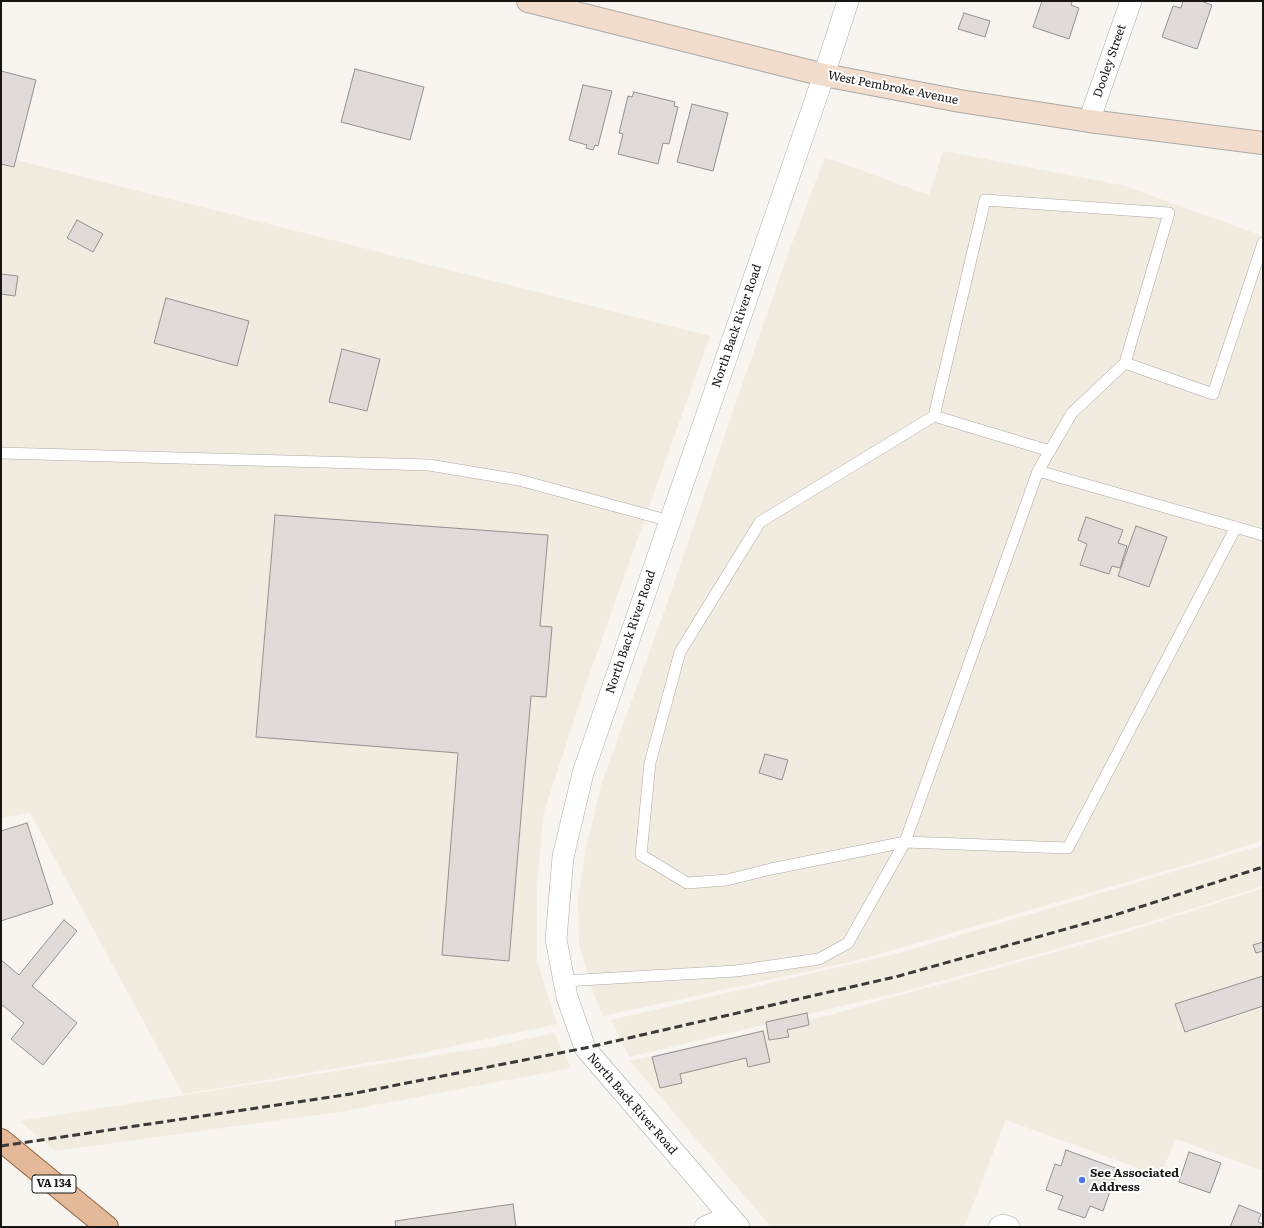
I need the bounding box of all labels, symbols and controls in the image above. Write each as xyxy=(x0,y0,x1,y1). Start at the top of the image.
street label: Dooley Street xyxy=(1091,22,1129,100)
street label: West Pembroke Avenue xyxy=(826,68,960,108)
street label: North Back River Road xyxy=(709,262,765,390)
street label: North Back River Road xyxy=(603,568,659,696)
street label: North Back River Road xyxy=(584,1050,680,1158)
place label: See Associated Address xyxy=(1090,1166,1179,1194)
road number: VA 134 xyxy=(32,1175,76,1193)
marker: See Associated Address xyxy=(1077,1175,1087,1185)

